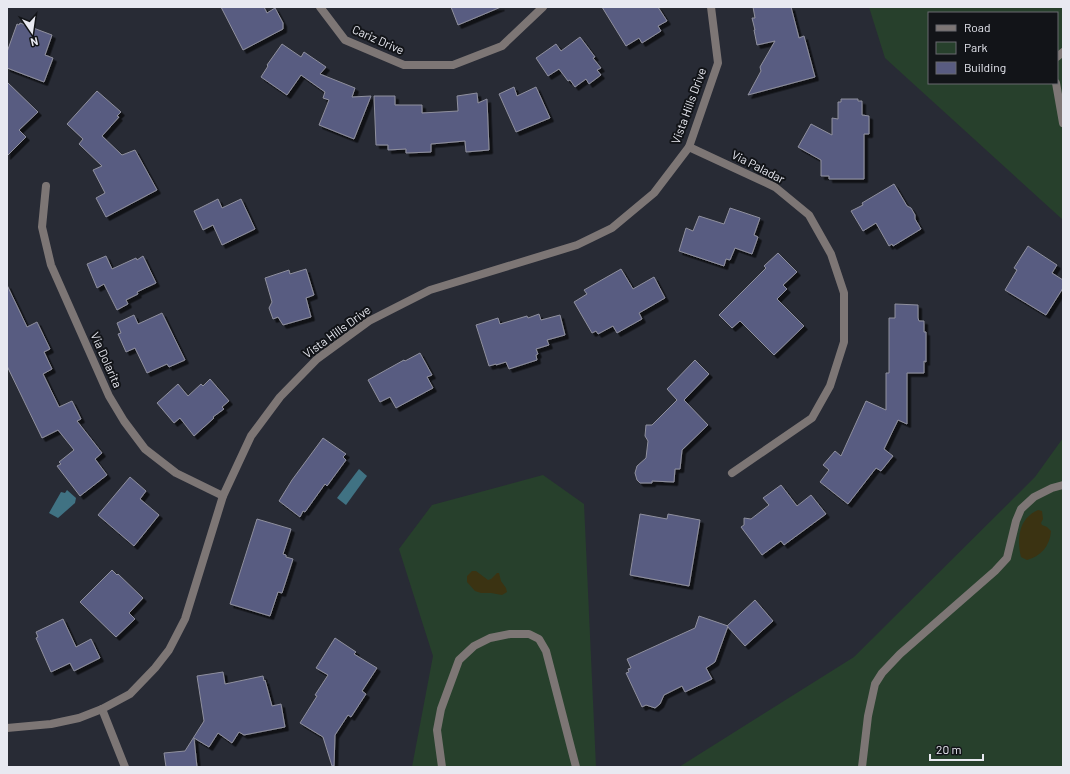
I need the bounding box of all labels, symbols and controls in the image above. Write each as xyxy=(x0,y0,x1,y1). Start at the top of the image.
north arrow xyxy=(12,12,52,52)
legend xyxy=(928,12,1058,84)
text: Road xyxy=(964,20,991,34)
street label: Cariz Drive xyxy=(350,21,406,57)
text: N xyxy=(29,35,39,49)
text: Park xyxy=(964,40,988,54)
text: Building xyxy=(964,60,1006,74)
street label: Vista Hills Drive xyxy=(668,66,708,146)
street label: Via Paladar xyxy=(730,147,788,186)
street label: Vista Hills Drive xyxy=(300,302,373,360)
street label: Via Dolarita xyxy=(88,330,125,390)
scale bar xyxy=(930,736,983,762)
text: 20 m xyxy=(936,742,962,756)

